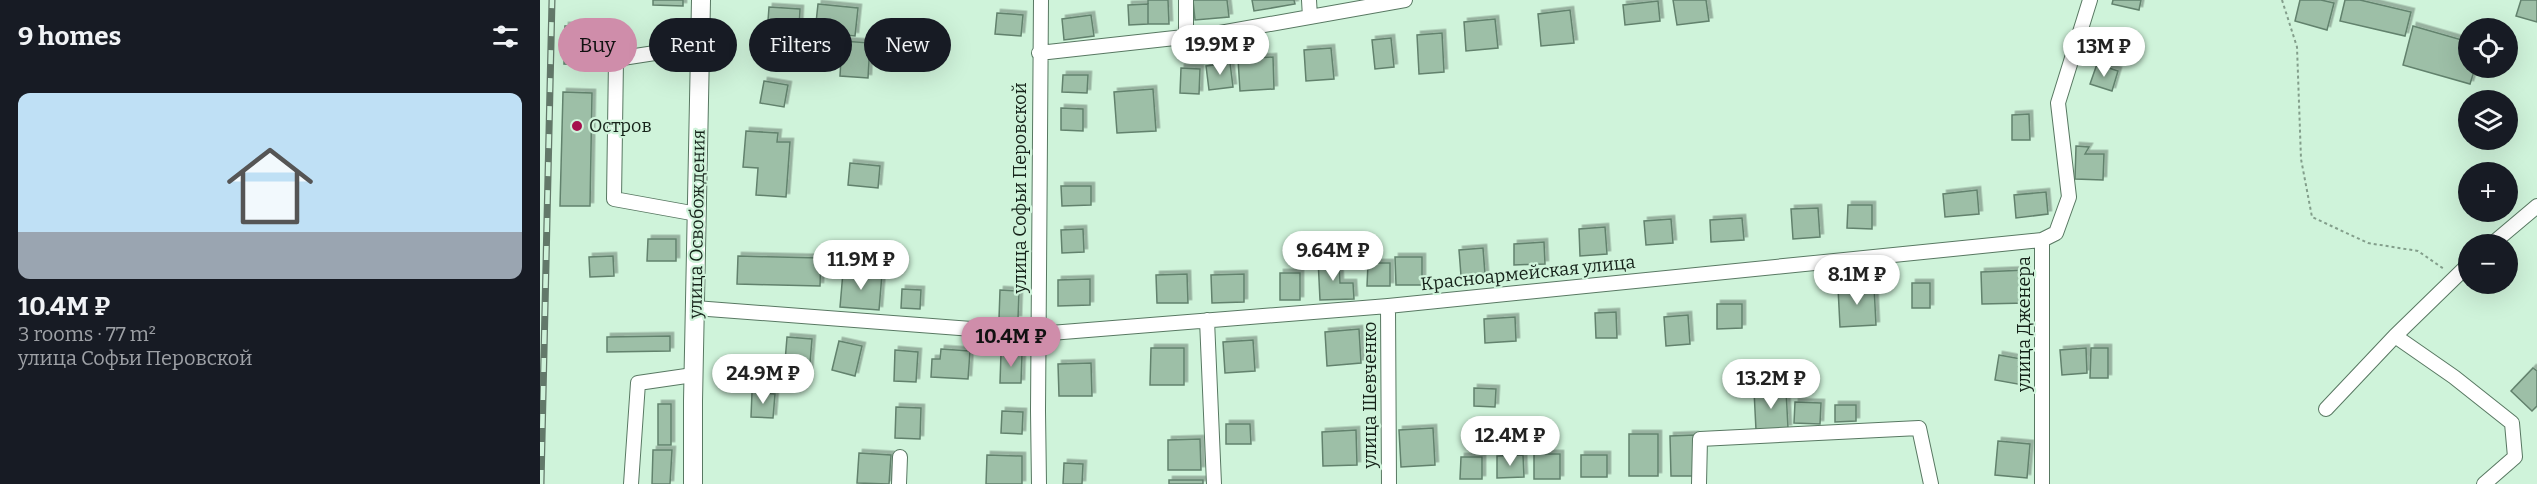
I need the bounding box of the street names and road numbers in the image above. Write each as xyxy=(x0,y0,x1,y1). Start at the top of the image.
street label: улица Софьи Перовской xyxy=(1009,82,1031,295)
street label: улица Освобождения xyxy=(684,129,710,320)
street label: Красноармейская улица xyxy=(1420,251,1637,295)
street label: улица Дженера xyxy=(2013,256,2035,393)
street label: улица Шевченко xyxy=(1359,322,1381,469)

